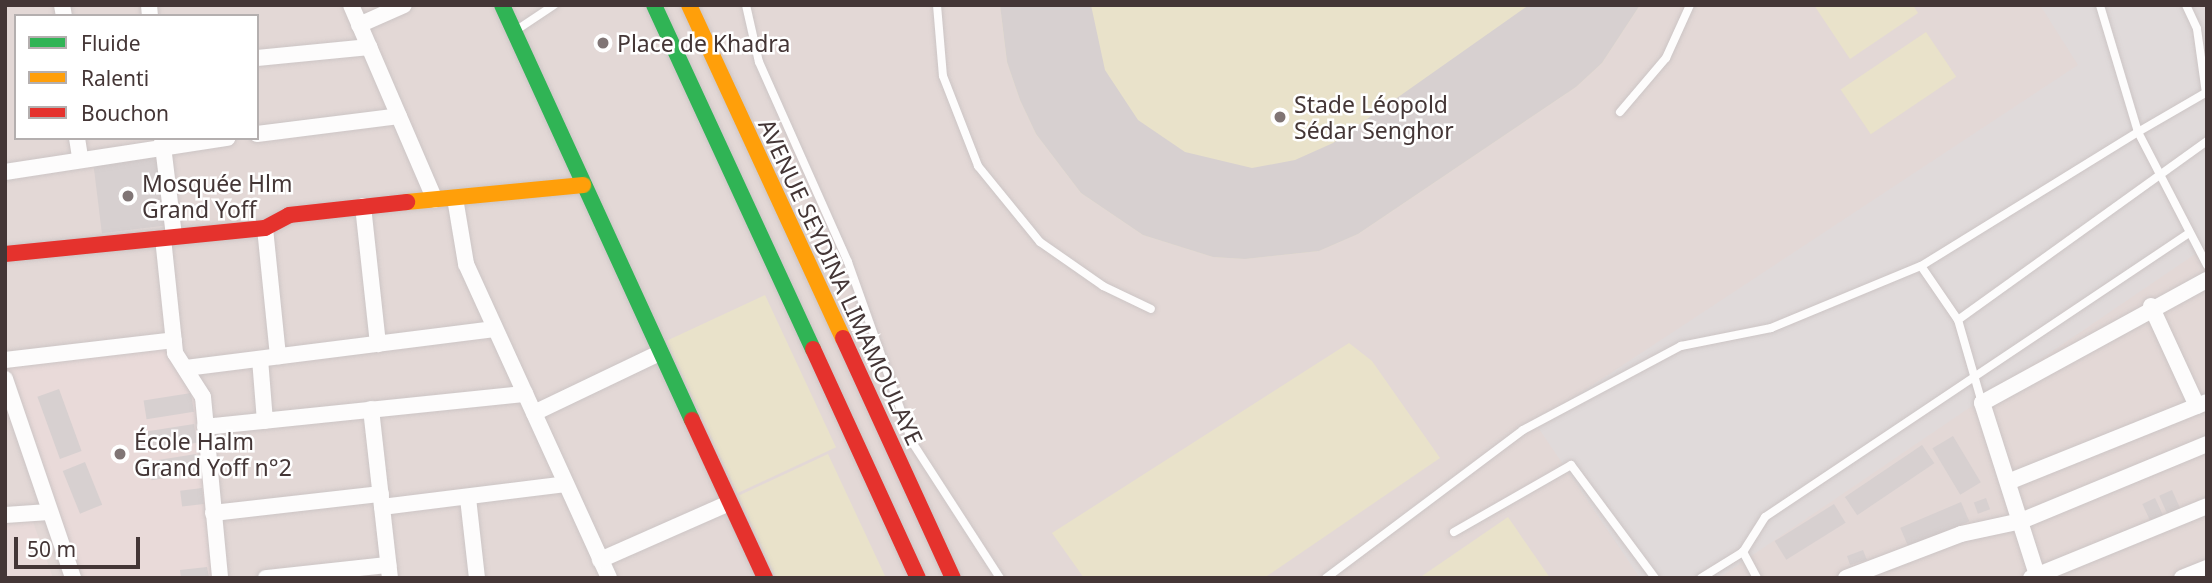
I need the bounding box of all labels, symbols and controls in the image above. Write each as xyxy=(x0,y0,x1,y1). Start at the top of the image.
legend xyxy=(14,14,259,140)
text: Fluide xyxy=(81,29,140,57)
place label: Place de Khadra xyxy=(617,29,790,57)
marker: Place de Khadra xyxy=(595,35,611,51)
text: Ralenti xyxy=(81,64,149,92)
place label: Stade Léopold Sédar Senghor xyxy=(1294,90,1454,144)
text: Bouchon xyxy=(81,99,169,127)
marker: Stade Léopold Sédar Senghor xyxy=(1272,109,1288,125)
street label: AVENUE SEYDINA LIMAMOULAYE xyxy=(753,114,929,450)
place label: Mosquée Hlm Grand Yoff xyxy=(142,169,293,223)
marker: Mosquée Hlm Grand Yoff xyxy=(120,188,136,204)
place label: École Halm Grand Yoff n°2 xyxy=(134,427,292,481)
marker: École Halm Grand Yoff n°2 xyxy=(112,446,128,462)
scale bar xyxy=(18,524,144,568)
text: 50 m xyxy=(27,535,76,563)

